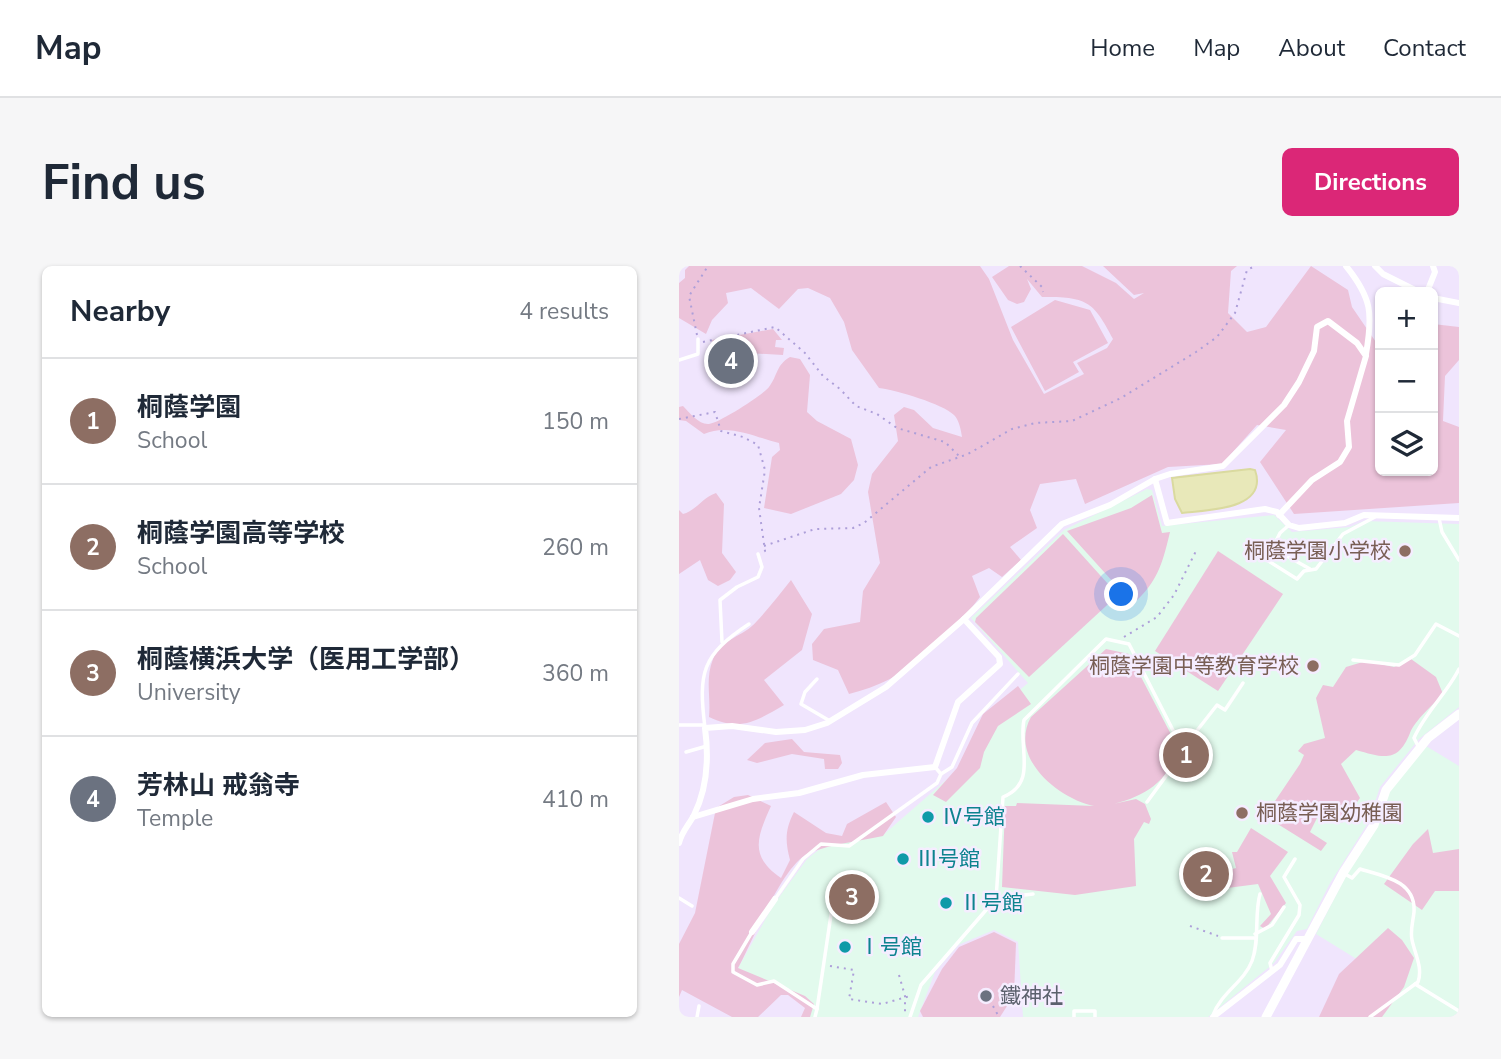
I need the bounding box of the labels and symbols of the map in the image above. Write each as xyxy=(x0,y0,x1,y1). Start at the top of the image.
pin: 4 xyxy=(708,335,754,387)
place label: 桐蔭学園小学校 xyxy=(1244,537,1391,565)
marker: 桐蔭学園小学校 xyxy=(1397,543,1413,559)
your location xyxy=(1104,577,1138,611)
place label: 桐蔭学園中等教育学校 xyxy=(1089,652,1299,680)
marker: 桐蔭学園中等教育学校 xyxy=(1305,658,1321,674)
pin: 1 xyxy=(1163,729,1209,781)
place label: 桐蔭学園幼稚園 xyxy=(1256,799,1403,827)
place label: Ⅳ号館 xyxy=(942,803,1005,831)
marker: 桐蔭学園幼稚園 xyxy=(1234,805,1250,821)
marker: Ⅳ号館 xyxy=(920,809,936,825)
place label: Ⅲ号館 xyxy=(917,845,980,873)
pin: 2 xyxy=(1183,848,1229,900)
marker: Ⅲ号館 xyxy=(895,851,911,867)
pin: 3 xyxy=(829,871,875,923)
place label: Ⅱ号館 xyxy=(960,889,1023,917)
marker: Ⅱ号館 xyxy=(938,895,954,911)
place label: Ⅰ号館 xyxy=(859,933,922,961)
marker: Ⅰ号館 xyxy=(837,939,853,955)
place label: 鐵神社 xyxy=(1000,982,1063,1010)
marker: 鐵神社 xyxy=(978,988,994,1004)

